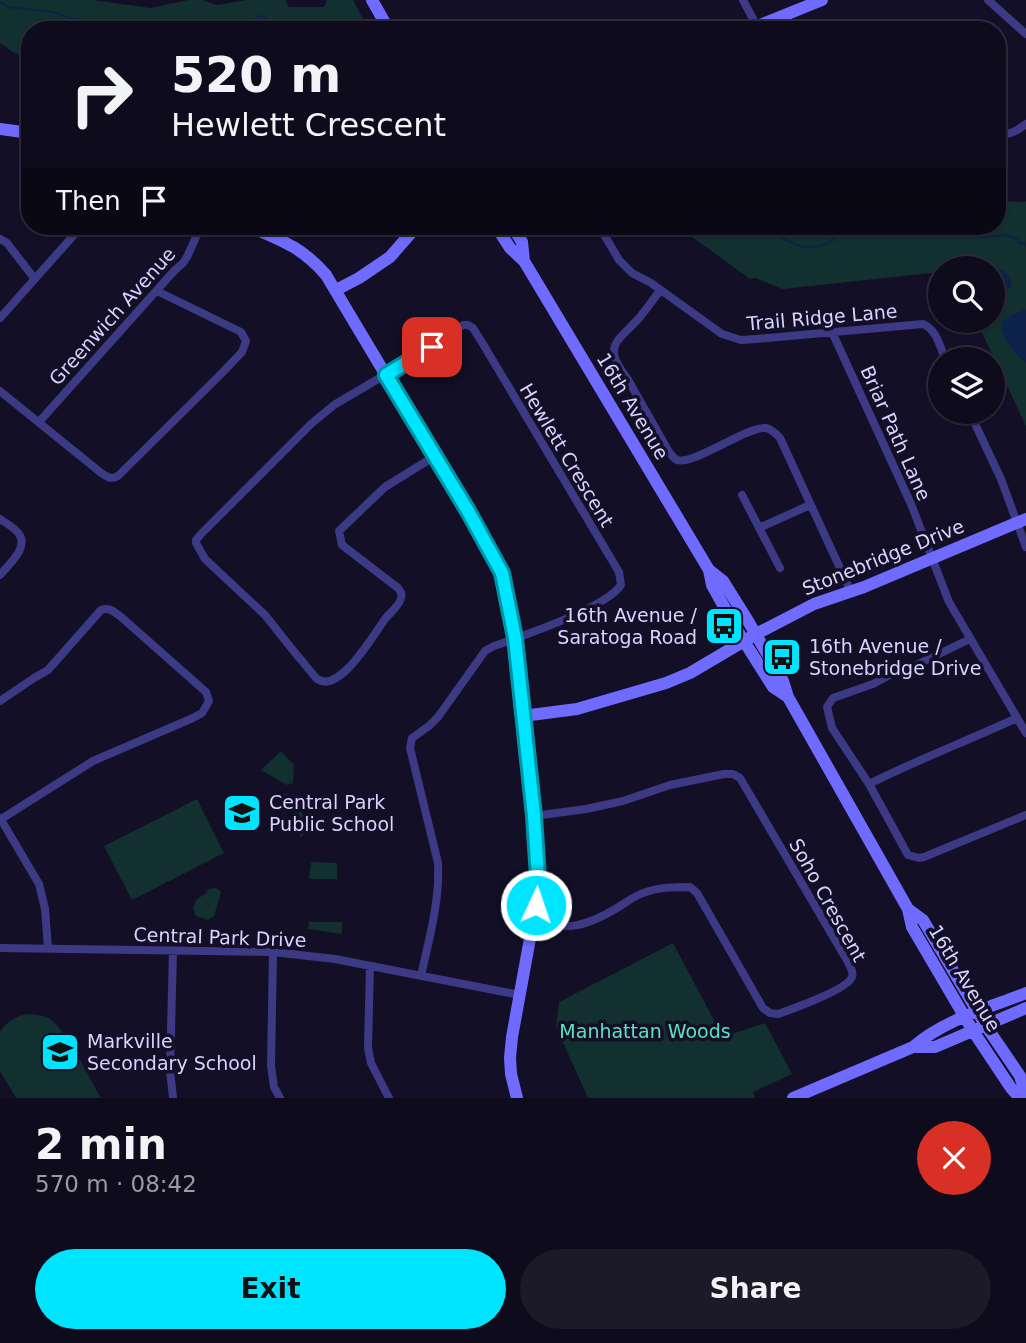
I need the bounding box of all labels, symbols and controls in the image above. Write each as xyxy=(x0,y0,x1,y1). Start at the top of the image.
text: 520 m xyxy=(171,47,341,104)
icon: right xyxy=(56,49,147,140)
text: Hewlett Crescent xyxy=(171,106,446,144)
icon: arrive xyxy=(135,182,173,220)
text: Then xyxy=(56,186,121,216)
street label: Greenwich Avenue xyxy=(44,243,180,389)
map controls xyxy=(928,256,1005,424)
button: search xyxy=(928,256,1005,333)
street label: Trail Ridge Lane xyxy=(745,299,898,335)
pin xyxy=(402,317,462,377)
icon: arrive xyxy=(413,328,451,366)
button: layers xyxy=(928,347,1005,424)
street label: 16th Avenue xyxy=(593,349,673,463)
street label: Briar Path Lane xyxy=(856,362,936,504)
street label: Hewlett Crescent xyxy=(516,379,618,531)
street label: Stonebridge Drive xyxy=(799,514,967,600)
place label: 16th Avenue / Saratoga Road xyxy=(557,604,698,648)
bus stop icon: 16th Avenue / Saratoga Road xyxy=(703,605,745,647)
place label: 16th Avenue / Stonebridge Drive xyxy=(809,635,982,679)
bus stop icon: 16th Avenue / Stonebridge Drive xyxy=(761,636,803,678)
place label: Central Park Public School xyxy=(269,791,394,835)
school or university icon: Central Park Public School xyxy=(221,792,263,834)
street label: Soho Crescent xyxy=(785,835,871,965)
position arrow xyxy=(499,868,573,942)
street label: 16th Avenue xyxy=(925,921,1005,1035)
street label: Central Park Drive xyxy=(133,923,307,951)
park label: Manhattan Woods xyxy=(559,1020,731,1042)
place label: Markville Secondary School xyxy=(87,1030,257,1074)
school or university icon: Markville Secondary School xyxy=(39,1031,81,1073)
text: 2 min xyxy=(35,1120,167,1169)
button: close xyxy=(917,1121,991,1195)
text: 570 m · 08:42 xyxy=(35,1171,197,1197)
button: Exit xyxy=(35,1249,506,1329)
button: Share xyxy=(520,1249,991,1329)

